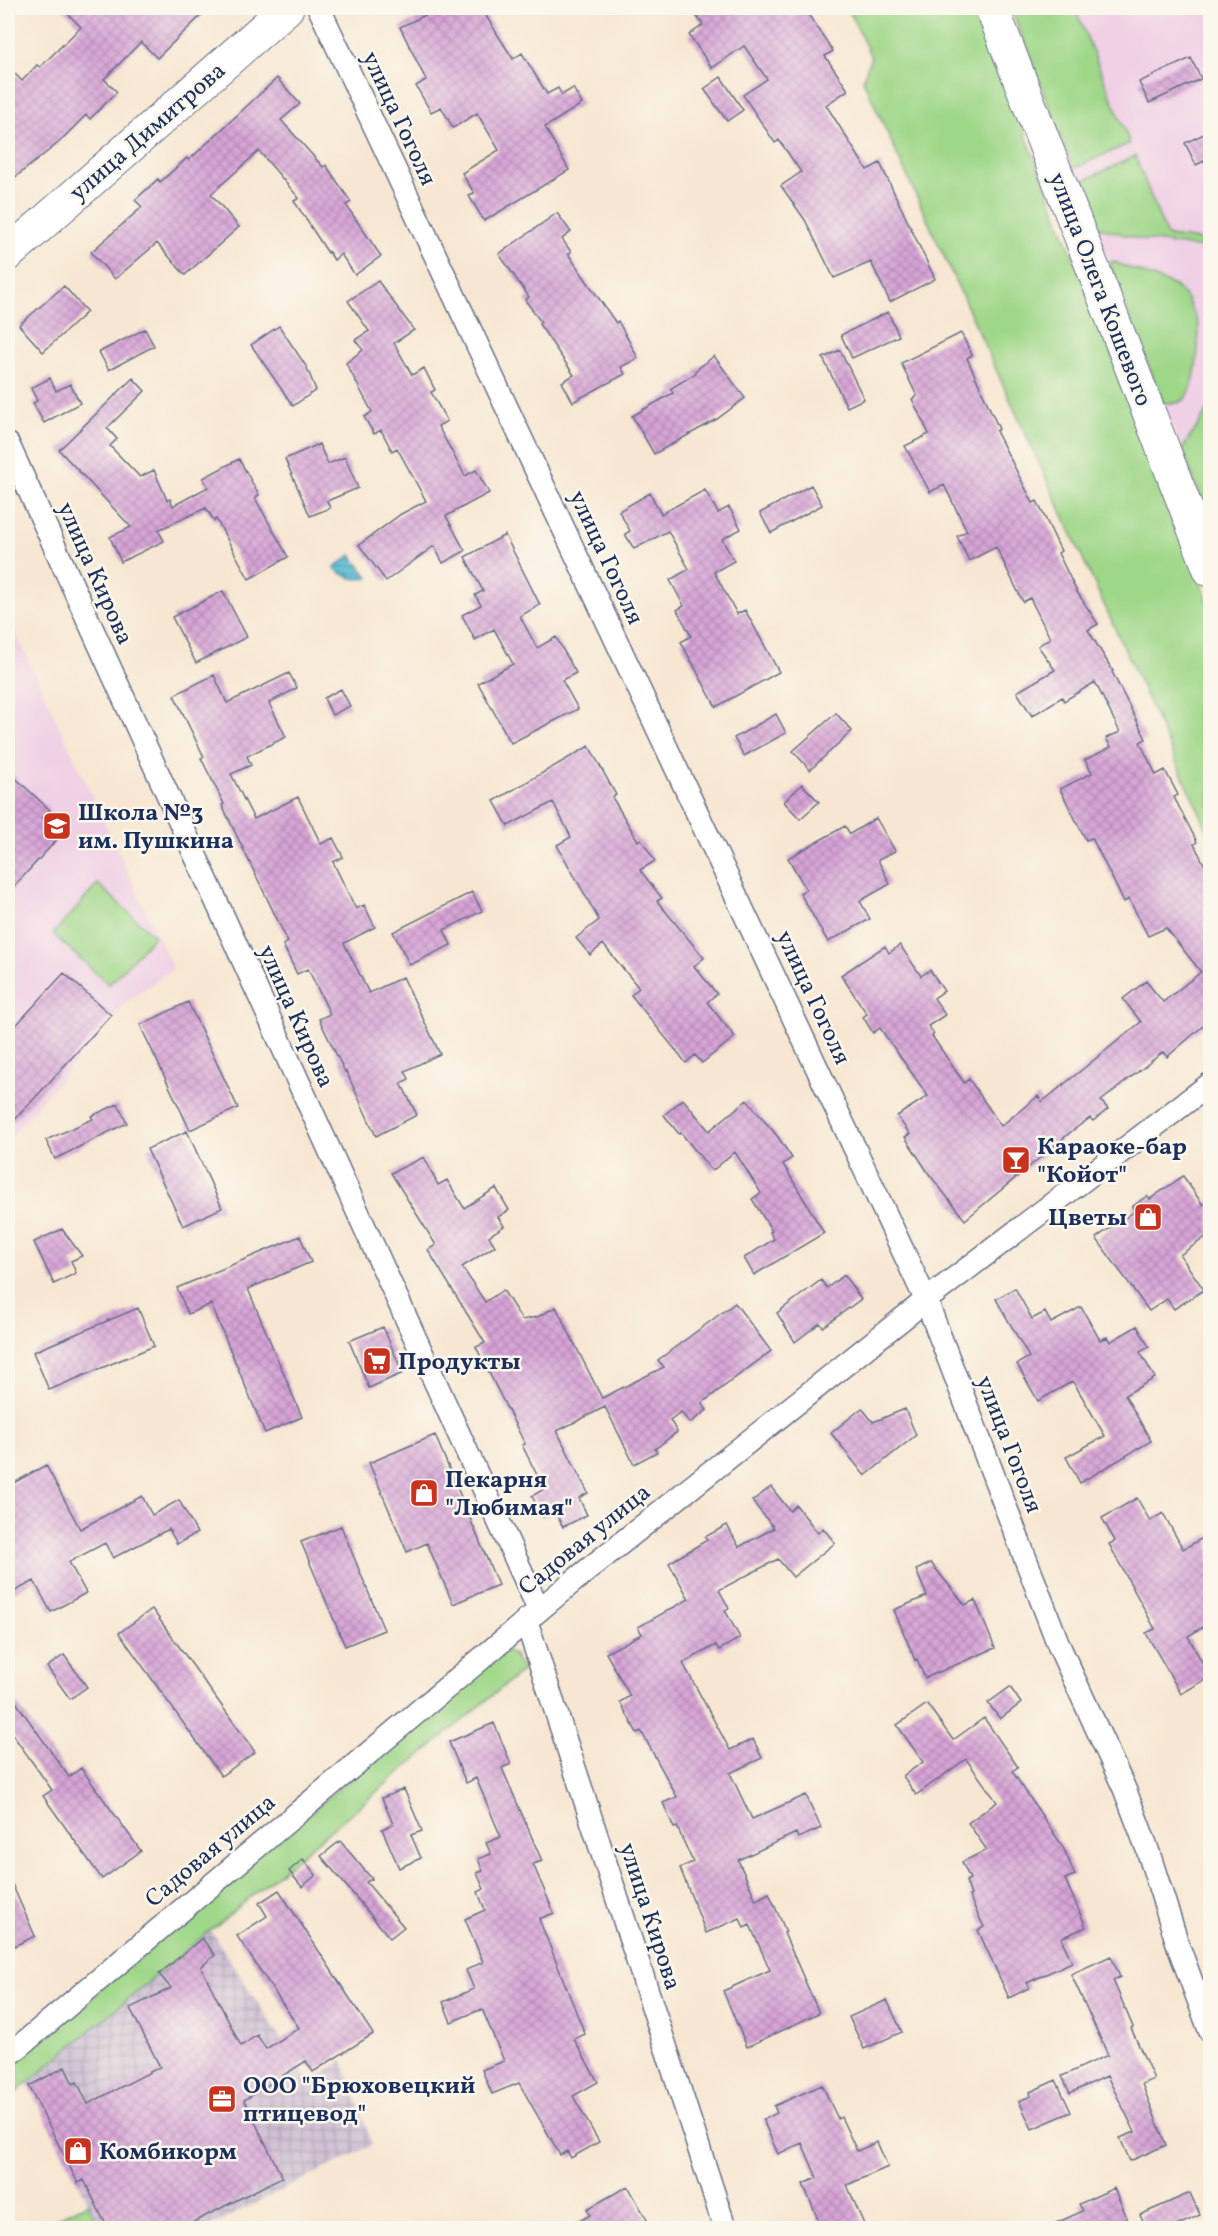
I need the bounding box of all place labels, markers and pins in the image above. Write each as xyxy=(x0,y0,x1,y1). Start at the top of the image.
place label: Школа №3 им. Пушкина xyxy=(78,797,234,859)
school or university icon: Школа №3 им. Пушкина xyxy=(41,810,73,842)
place label: Караоке-бар "Койот" xyxy=(1037,1131,1187,1193)
bar icon: Караоке-бар "Койот" xyxy=(1000,1144,1032,1176)
shop icon: Цветы xyxy=(1132,1201,1164,1233)
place label: Цветы xyxy=(1048,1202,1127,1236)
supermarket icon: Продукты xyxy=(361,1345,393,1377)
place label: Продукты xyxy=(398,1346,521,1380)
place label: Пекарня "Любимая" xyxy=(445,1464,573,1526)
shop icon: Пекарня "Любимая" xyxy=(408,1477,440,1509)
place label: ООО "Брюховецкий птицевод" xyxy=(243,2070,475,2132)
office icon: ООО "Брюховецкий птицевод" xyxy=(206,2083,238,2115)
shop icon: Комбикорм xyxy=(62,2135,94,2167)
place label: Комбикорм xyxy=(99,2136,237,2170)

